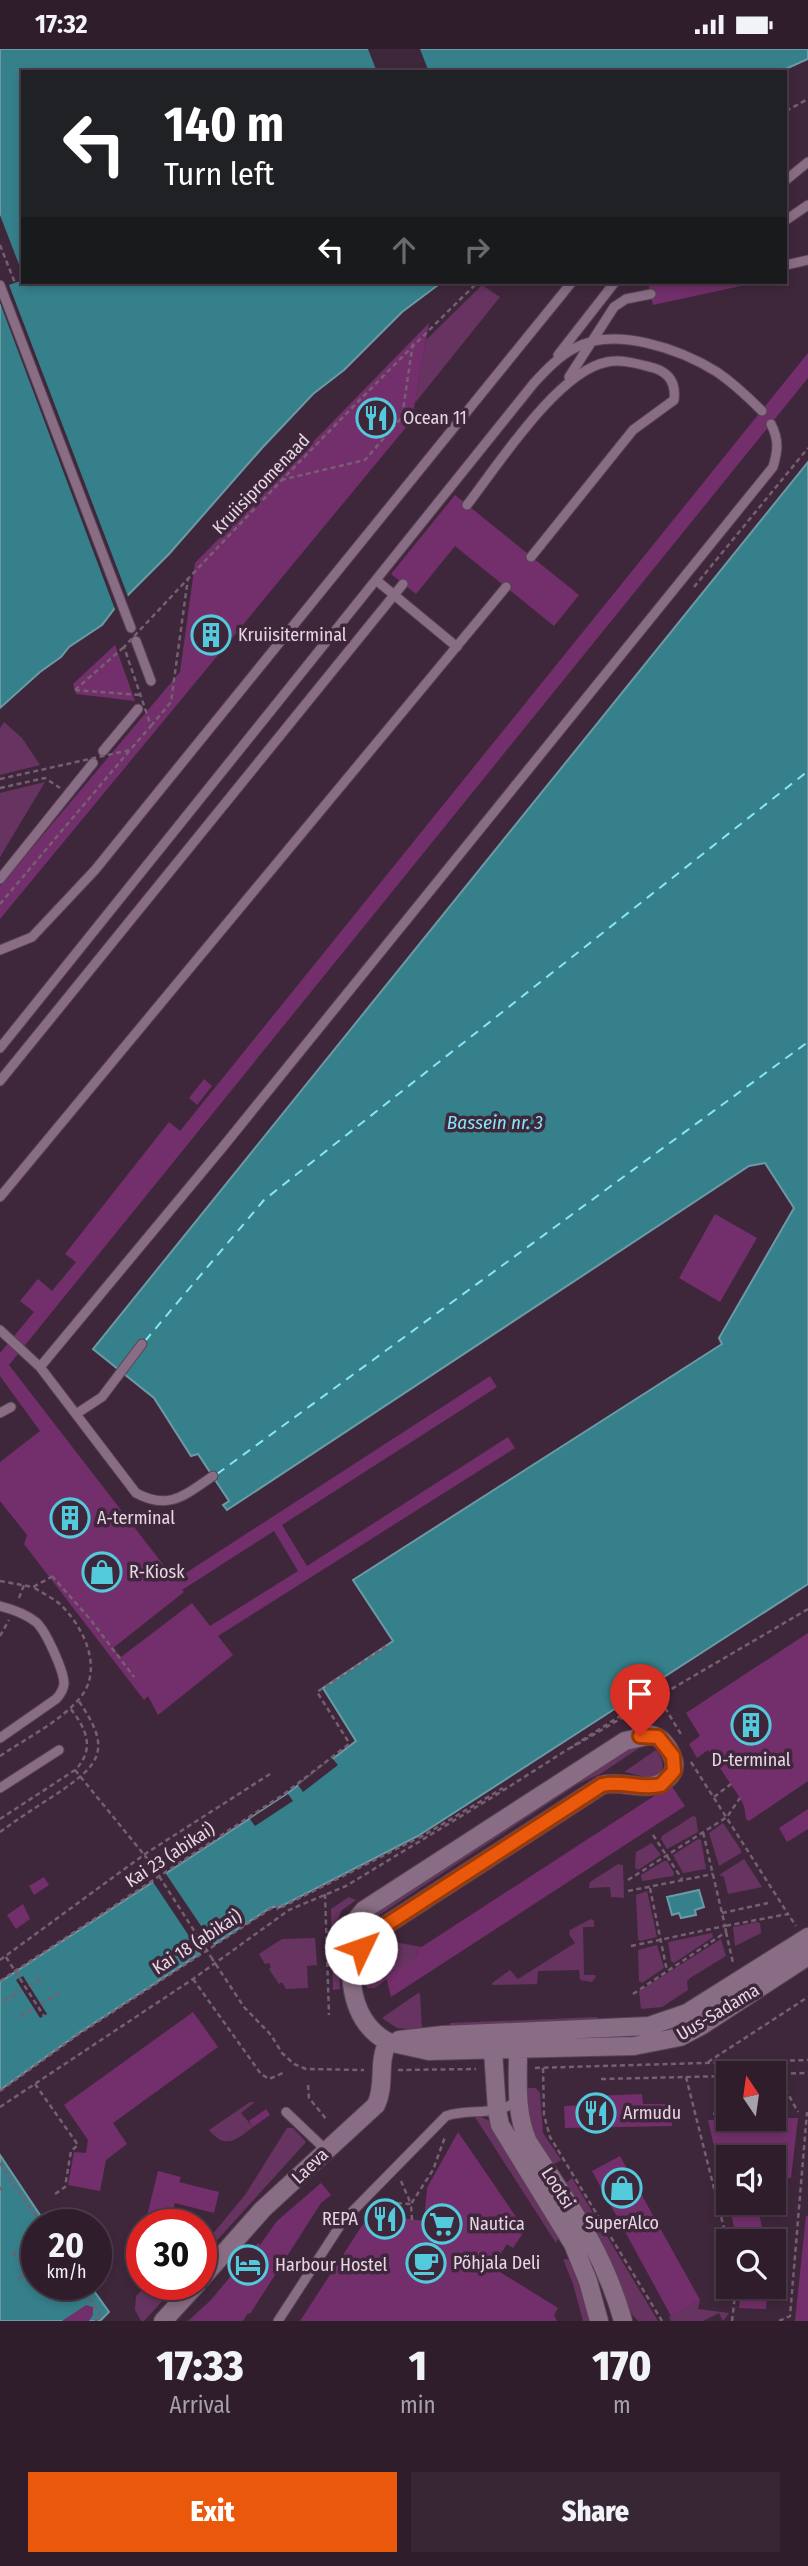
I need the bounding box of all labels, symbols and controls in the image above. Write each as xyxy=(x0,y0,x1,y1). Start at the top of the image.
text: 17:32 xyxy=(35,9,88,40)
text: 140 m xyxy=(164,95,284,154)
icon: left xyxy=(49,98,140,189)
text: Turn left xyxy=(164,155,274,193)
icon: left xyxy=(312,231,350,269)
icon: ahead xyxy=(385,231,423,269)
icon: right xyxy=(458,231,496,269)
restaurant icon: Ocean 11 xyxy=(355,397,397,439)
place label: Ocean 11 xyxy=(403,407,467,429)
street label: Kruiisipromenaad xyxy=(208,429,314,539)
building icon: Kruiisiterminal xyxy=(190,614,232,656)
place label: Kruiisiterminal xyxy=(238,624,347,646)
water label: Bassein nr. 3 xyxy=(447,1111,543,1134)
building icon: A-terminal xyxy=(49,1497,91,1539)
place label: A-terminal xyxy=(97,1507,175,1529)
shop icon: R-Kiosk xyxy=(81,1551,123,1593)
place label: R-Kiosk xyxy=(129,1561,185,1583)
pin xyxy=(610,1664,670,1736)
icon: arrive xyxy=(621,1675,659,1713)
building icon: D-terminal xyxy=(730,1704,772,1746)
place label: D-terminal xyxy=(711,1749,791,1771)
street label: Kai 23 (abikai) xyxy=(121,1818,219,1892)
street label: Kai 18 (abikai) xyxy=(148,1905,246,1979)
position arrow xyxy=(324,1911,398,1985)
street label: Uus-Sadama xyxy=(673,1979,763,2045)
north arrow xyxy=(716,2061,786,2131)
map controls xyxy=(716,2061,786,2299)
restaurant icon: Armudu xyxy=(575,2092,617,2134)
place label: Armudu xyxy=(623,2102,681,2124)
street label: Laeva xyxy=(287,2143,333,2188)
button: sound xyxy=(716,2145,786,2215)
street label: Lootsi xyxy=(537,2163,579,2213)
shop icon: SuperAlco xyxy=(601,2167,643,2209)
restaurant icon: REPA xyxy=(364,2198,406,2240)
supermarket icon: Nautica xyxy=(421,2203,463,2245)
place label: REPA xyxy=(322,2208,359,2230)
speed limit sign: 30 xyxy=(126,2209,217,2300)
place label: SuperAlco xyxy=(585,2212,659,2234)
place label: Nautica xyxy=(469,2213,525,2235)
text: 20 xyxy=(49,2224,84,2266)
button: search xyxy=(716,2229,786,2299)
cafe icon: Põhjala Deli xyxy=(405,2242,447,2284)
hotel icon: Harbour Hostel xyxy=(227,2244,269,2286)
place label: Põhjala Deli xyxy=(453,2252,540,2274)
place label: Harbour Hostel xyxy=(275,2254,388,2276)
text: km/h xyxy=(46,2261,87,2283)
text: 17:33 xyxy=(156,2341,244,2391)
text: 1 xyxy=(409,2341,427,2391)
text: 170 xyxy=(592,2341,651,2391)
text: Arrival xyxy=(170,2391,231,2419)
text: min xyxy=(400,2391,436,2419)
text: m xyxy=(613,2391,631,2419)
button: Exit xyxy=(28,2472,397,2552)
button: Share xyxy=(411,2472,780,2552)

